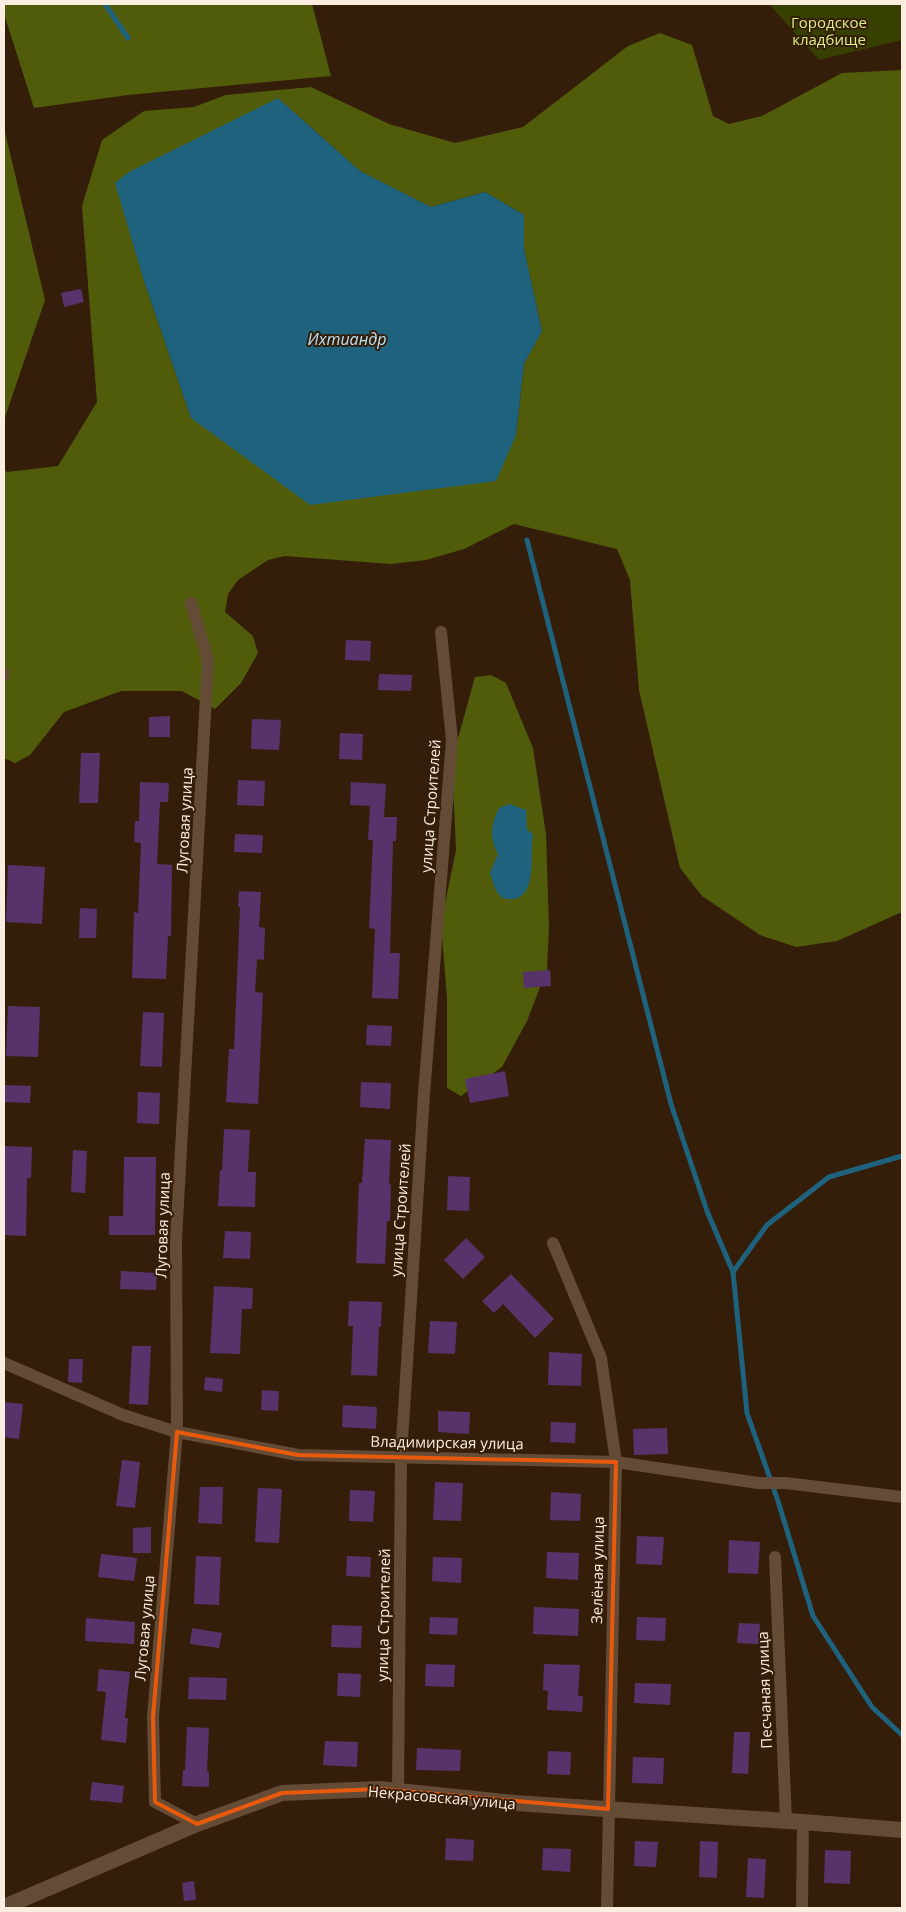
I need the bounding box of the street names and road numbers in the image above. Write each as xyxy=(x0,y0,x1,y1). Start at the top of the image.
street label: улица Строителей xyxy=(415,739,445,873)
street label: Луговая улица xyxy=(171,767,197,873)
street label: улица Строителей xyxy=(385,1143,415,1277)
street label: Луговая улица xyxy=(150,1172,174,1278)
street label: Владимирская улица xyxy=(370,1431,524,1453)
street label: Зелёная улица xyxy=(586,1516,608,1624)
street label: улица Строителей xyxy=(372,1548,394,1682)
street label: Луговая улица xyxy=(129,1574,159,1682)
street label: Песчаная улица xyxy=(752,1631,776,1749)
street label: Некрасовская улица xyxy=(367,1781,517,1813)

